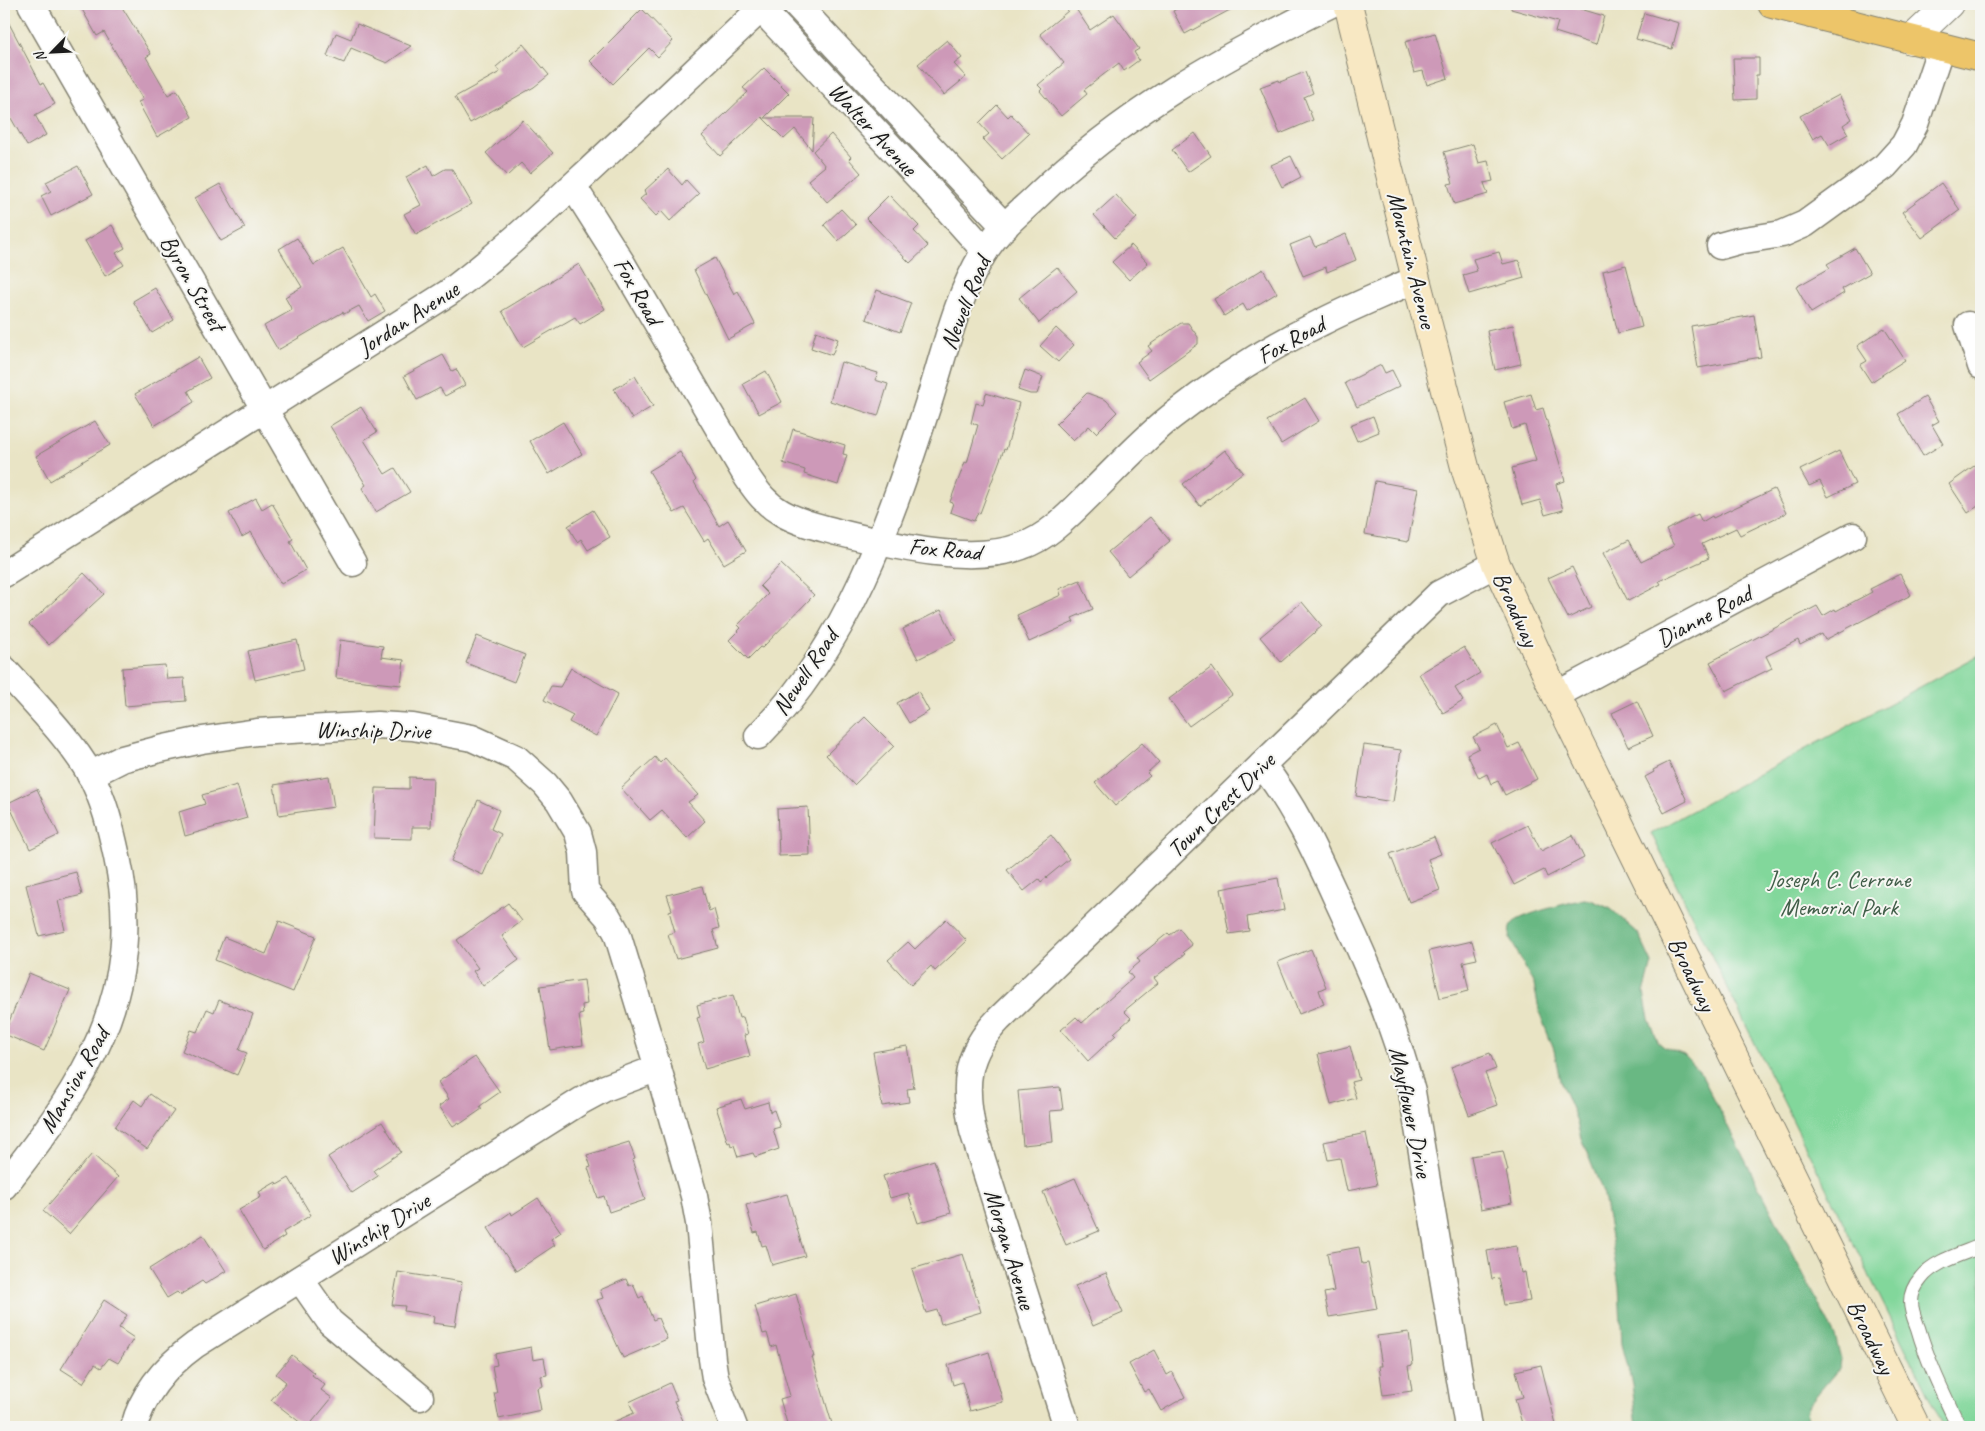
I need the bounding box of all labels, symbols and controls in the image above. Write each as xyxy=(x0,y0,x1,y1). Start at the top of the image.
north arrow xyxy=(28,28,78,78)
text: N xyxy=(30,48,50,65)
street label: Walter Avenue xyxy=(822,76,925,184)
street label: Mountain Avenue xyxy=(1381,189,1444,333)
street label: Byron Street xyxy=(153,230,234,339)
street label: Newell Road xyxy=(933,249,999,354)
street label: Fox Road xyxy=(607,252,671,333)
street label: Jordan Avenue xyxy=(351,273,466,362)
street label: Fox Road xyxy=(1252,308,1333,371)
street label: Fox Road xyxy=(908,531,986,567)
street label: Broadway xyxy=(1486,567,1547,653)
street label: Dianne Road xyxy=(1651,577,1760,654)
street label: Newell Road xyxy=(765,620,847,721)
street label: Winship Drive xyxy=(316,714,433,746)
street label: Town Crest Drive xyxy=(1161,744,1283,864)
park label: Joseph C. Cerrone Memorial Park xyxy=(1767,864,1913,922)
street label: Broadway xyxy=(1661,932,1724,1018)
street label: Mansion Road xyxy=(32,1019,118,1138)
street label: Mayflower Drive xyxy=(1383,1044,1440,1182)
street label: Winship Drive xyxy=(323,1185,437,1272)
street label: Morgan Avenue xyxy=(977,1185,1043,1315)
street label: Broadway xyxy=(1840,1295,1903,1381)

